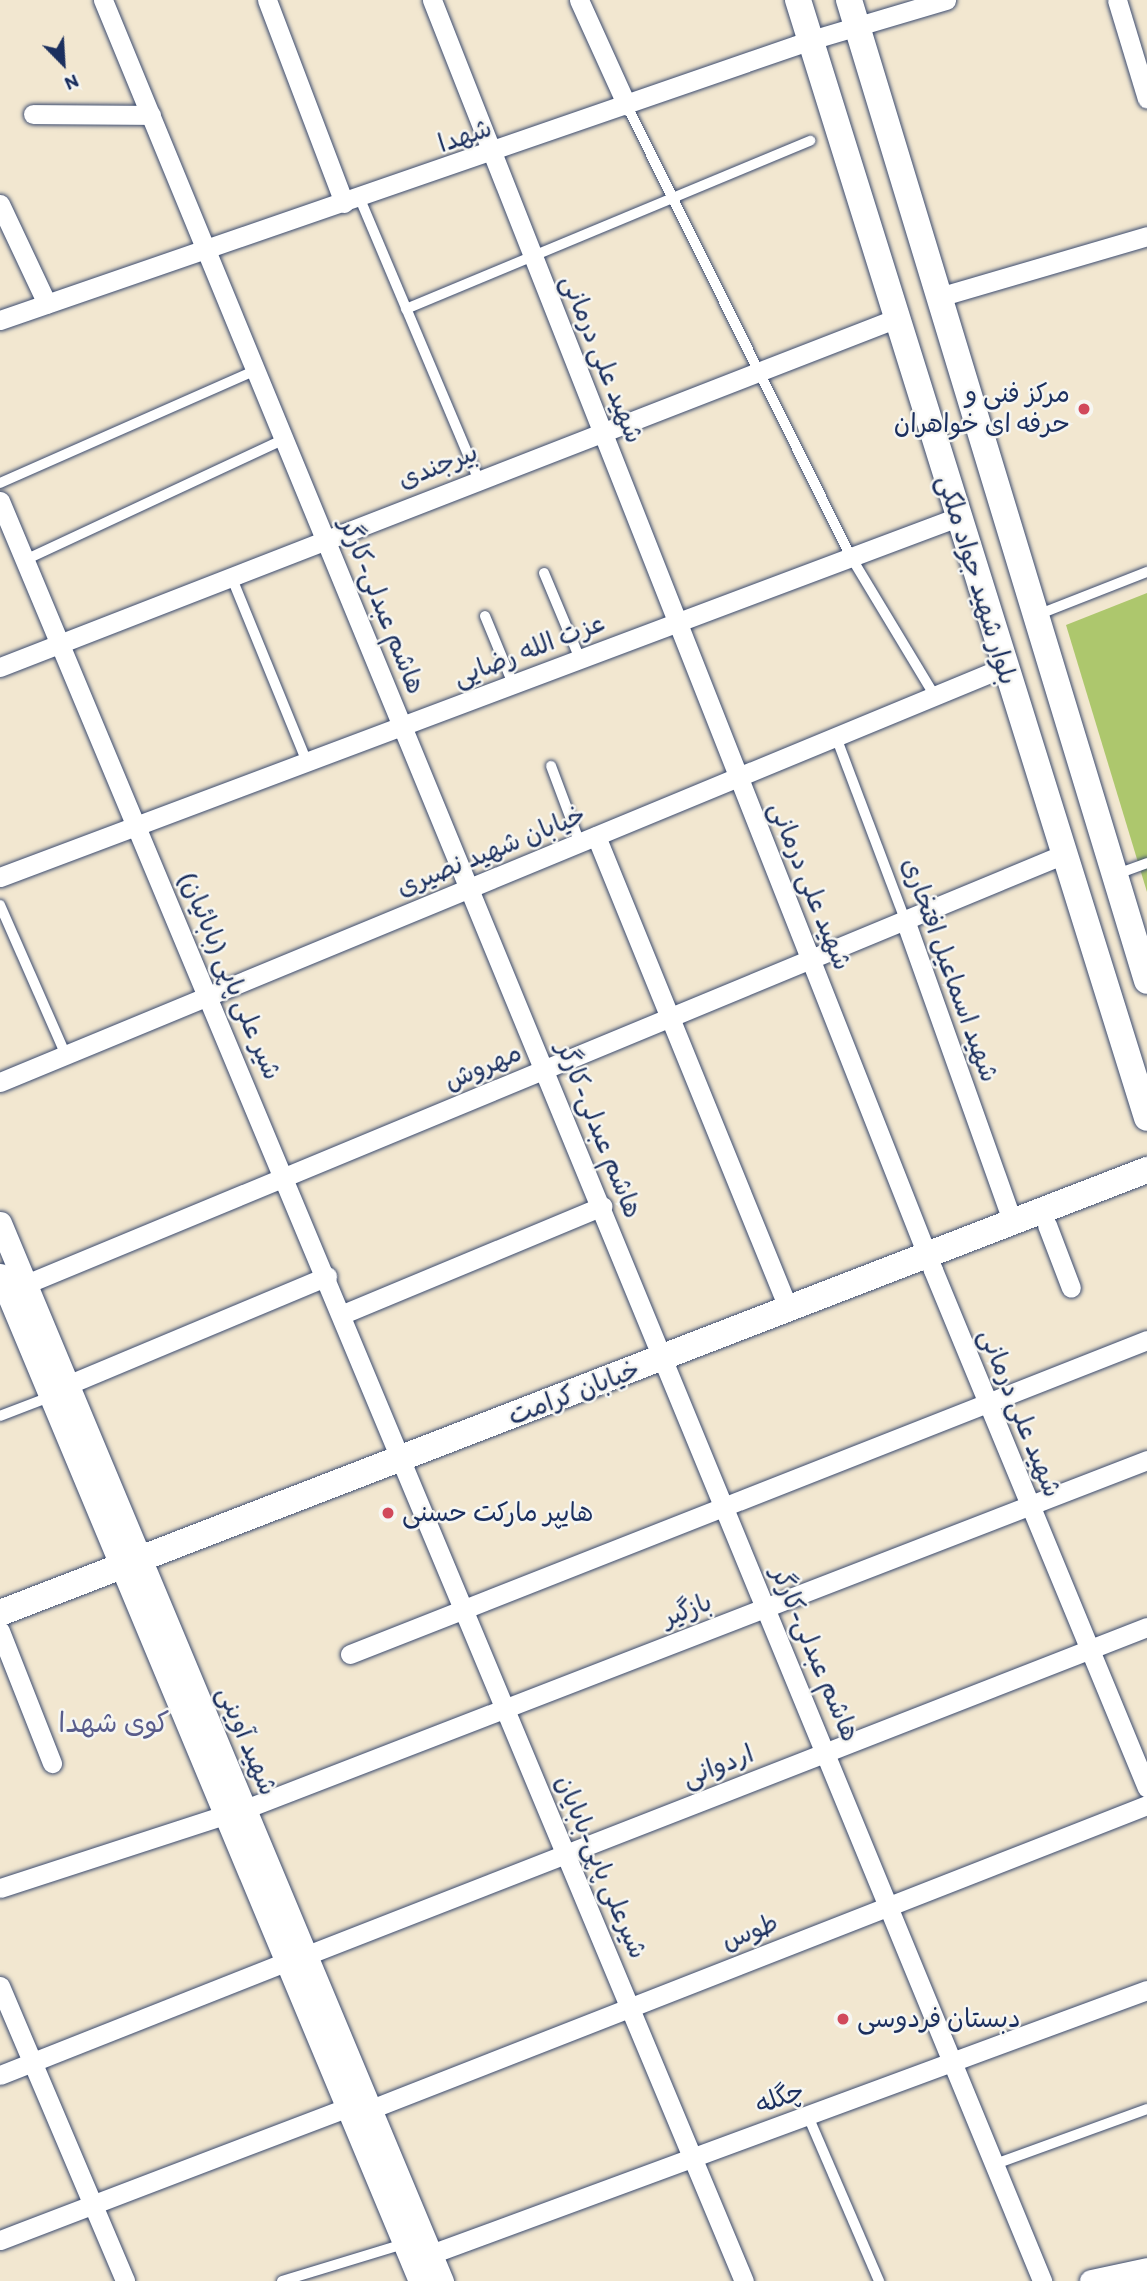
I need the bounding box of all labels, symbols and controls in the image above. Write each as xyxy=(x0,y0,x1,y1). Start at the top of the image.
north arrow xyxy=(28,28,98,98)
text: N xyxy=(61,70,82,96)
street label: شهدا xyxy=(434,112,496,160)
street label: شهید علی درمانی xyxy=(554,270,650,448)
place label: مرکز فنی و حرفه ای خواهران xyxy=(894,378,1070,440)
marker: مرکز فنی و حرفه ای خواهران xyxy=(1076,401,1092,417)
street label: بیرجندی xyxy=(394,437,482,495)
street label: بلوار شهید جواد ملکی xyxy=(930,471,1024,689)
street label: هاشم عبدلی-کارگر xyxy=(333,514,431,698)
street label: عزت الله رضایی xyxy=(449,607,609,693)
street label: شهید علی درمانی xyxy=(762,797,858,975)
street label: خیابان شهید نصیری xyxy=(392,799,590,903)
street label: شهید اسماعیل افتخاری xyxy=(895,854,1005,1086)
street label: شیر علی پاپی (بابائیان) xyxy=(172,867,288,1085)
street label: مهروش xyxy=(440,1037,526,1097)
street label: هاشم عبدلی-کارگر xyxy=(550,1038,648,1222)
street label: شهید علی درمانی xyxy=(972,1324,1068,1502)
street label: خیابان کرامت xyxy=(504,1354,644,1432)
place label: هایپر مارکت حسنی xyxy=(402,1497,593,1529)
marker: هایپر مارکت حسنی xyxy=(380,1505,396,1521)
street label: هاشم عبدلی-کارگر xyxy=(764,1562,866,1746)
street label: بازگیر xyxy=(658,1586,716,1634)
street label: شهید آوینی xyxy=(210,1682,284,1800)
district label: کوی شهدا xyxy=(58,1705,170,1739)
street label: اردوانی xyxy=(678,1738,758,1794)
street label: شیرعلی پاپی-بابایان xyxy=(548,1771,654,1963)
street label: طوس xyxy=(717,1907,783,1957)
place label: دبستان فردوسی xyxy=(857,2003,1021,2035)
marker: دبستان فردوسی xyxy=(835,2011,851,2027)
street label: چگله xyxy=(752,2075,808,2121)

